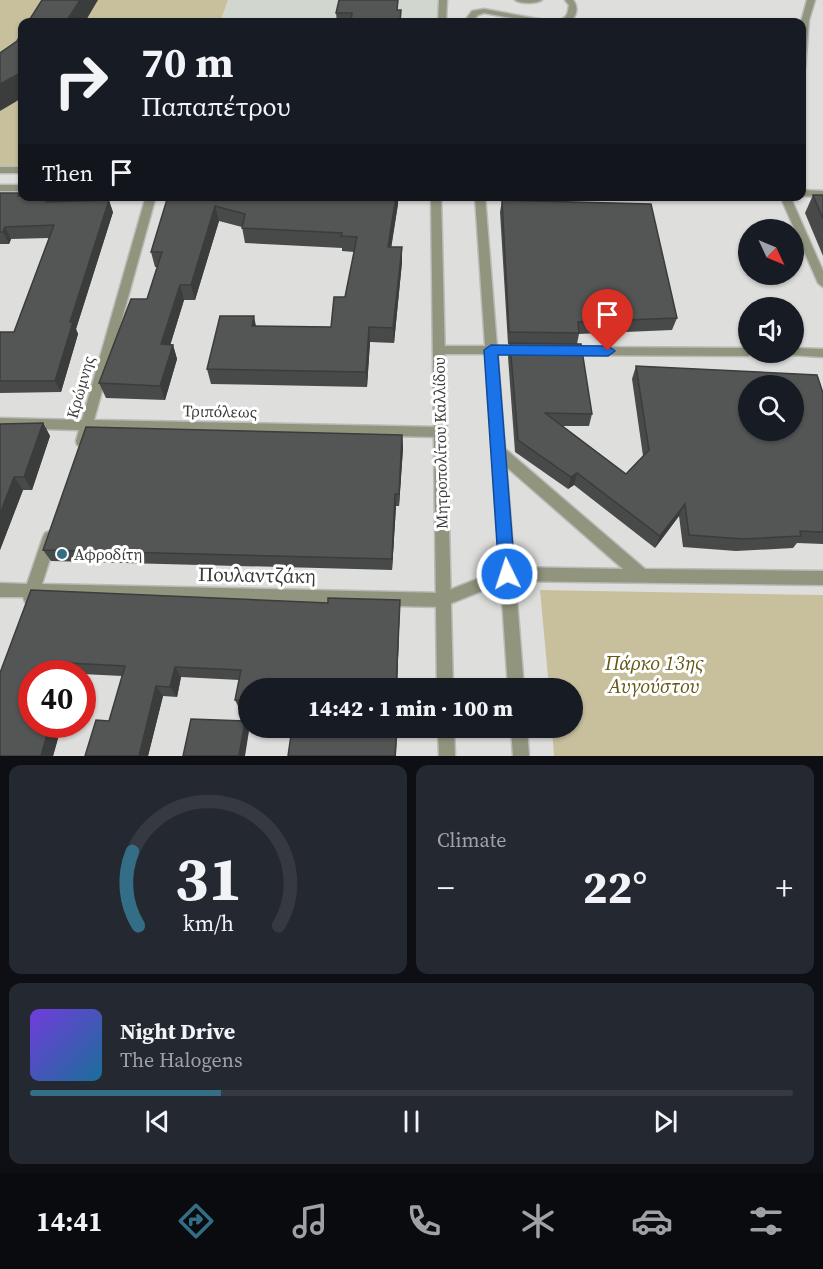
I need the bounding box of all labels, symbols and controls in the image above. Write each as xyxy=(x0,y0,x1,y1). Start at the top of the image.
text: 70 m xyxy=(141,33,234,91)
icon: right xyxy=(42,42,120,120)
text: Παπαπέτρου xyxy=(141,88,291,125)
icon: arrive xyxy=(105,156,138,189)
text: Then xyxy=(42,158,93,188)
north arrow xyxy=(738,219,804,285)
map controls xyxy=(738,219,804,441)
pin xyxy=(582,289,633,351)
button: sound xyxy=(738,297,804,363)
icon: arrive xyxy=(591,298,624,331)
street label: Κρώμνης xyxy=(61,353,99,421)
street label: Μητροπολίτου Καλλίδου xyxy=(428,357,452,529)
button: search xyxy=(738,375,804,441)
street label: Τριπόλεως xyxy=(183,399,257,423)
position arrow xyxy=(475,542,539,606)
place label: Αφροδίτη xyxy=(74,543,142,565)
marker: Αφροδίτη xyxy=(55,547,69,561)
street label: Πουλαντζάκη xyxy=(198,560,316,590)
park label: Πάρκο 13ης Αυγούστου xyxy=(604,649,704,700)
speed limit sign: 40 xyxy=(18,660,96,738)
text: 14:42 · 1 min · 100 m xyxy=(308,693,513,723)
text: Climate xyxy=(437,826,506,854)
text: 31 xyxy=(174,835,242,921)
text: 22° xyxy=(583,856,647,918)
text: − xyxy=(437,865,455,910)
text: + xyxy=(775,865,793,910)
text: km/h xyxy=(182,910,234,939)
text: Night Drive xyxy=(120,1016,235,1046)
text: The Halogens xyxy=(120,1046,243,1074)
icon: previous xyxy=(141,1105,174,1138)
icon: pause xyxy=(395,1105,428,1138)
icon: next xyxy=(649,1105,682,1138)
icon: directions xyxy=(175,1200,217,1242)
icon: music xyxy=(289,1200,331,1242)
icon: phone xyxy=(403,1200,445,1242)
icon: climate xyxy=(517,1200,559,1242)
icon: car xyxy=(631,1200,673,1242)
icon: filters xyxy=(745,1200,787,1242)
text: 14:41 xyxy=(36,1203,103,1240)

